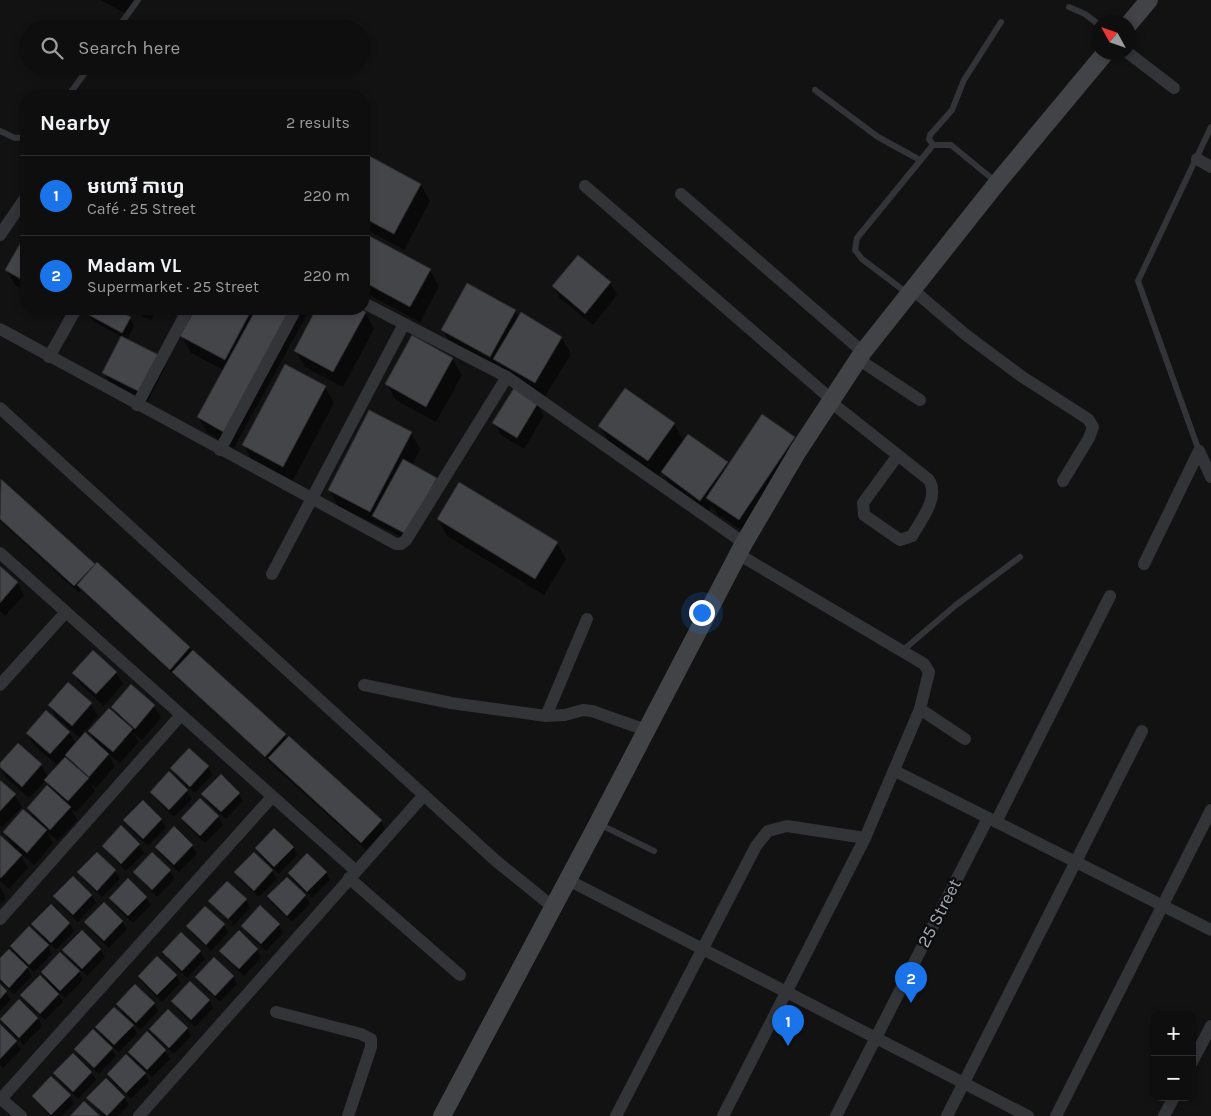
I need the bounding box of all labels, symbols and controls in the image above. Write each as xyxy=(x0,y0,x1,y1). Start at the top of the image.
north arrow xyxy=(1091,15,1136,60)
search box xyxy=(20,20,370,75)
icon: search xyxy=(38,34,66,62)
text: Search here xyxy=(78,37,180,59)
text: Nearby xyxy=(40,111,110,135)
text: 2 results xyxy=(286,113,350,132)
text: មហោរី កាហ្វេ xyxy=(87,176,185,198)
text: 1 xyxy=(53,186,59,205)
text: 220 m xyxy=(303,186,350,205)
text: Café · 25 Street xyxy=(87,199,196,218)
text: Madam VL xyxy=(87,255,181,277)
text: 2 xyxy=(51,266,61,285)
text: 220 m xyxy=(303,266,350,285)
text: Supermarket · 25 Street xyxy=(87,277,259,296)
your location xyxy=(689,600,715,626)
street label: 25 Street xyxy=(912,875,966,951)
pin: 2 xyxy=(895,962,927,1003)
pin: 1 xyxy=(772,1005,804,1046)
map controls xyxy=(1151,1011,1196,1101)
button: + xyxy=(1151,1011,1196,1056)
button: − xyxy=(1151,1056,1196,1101)

